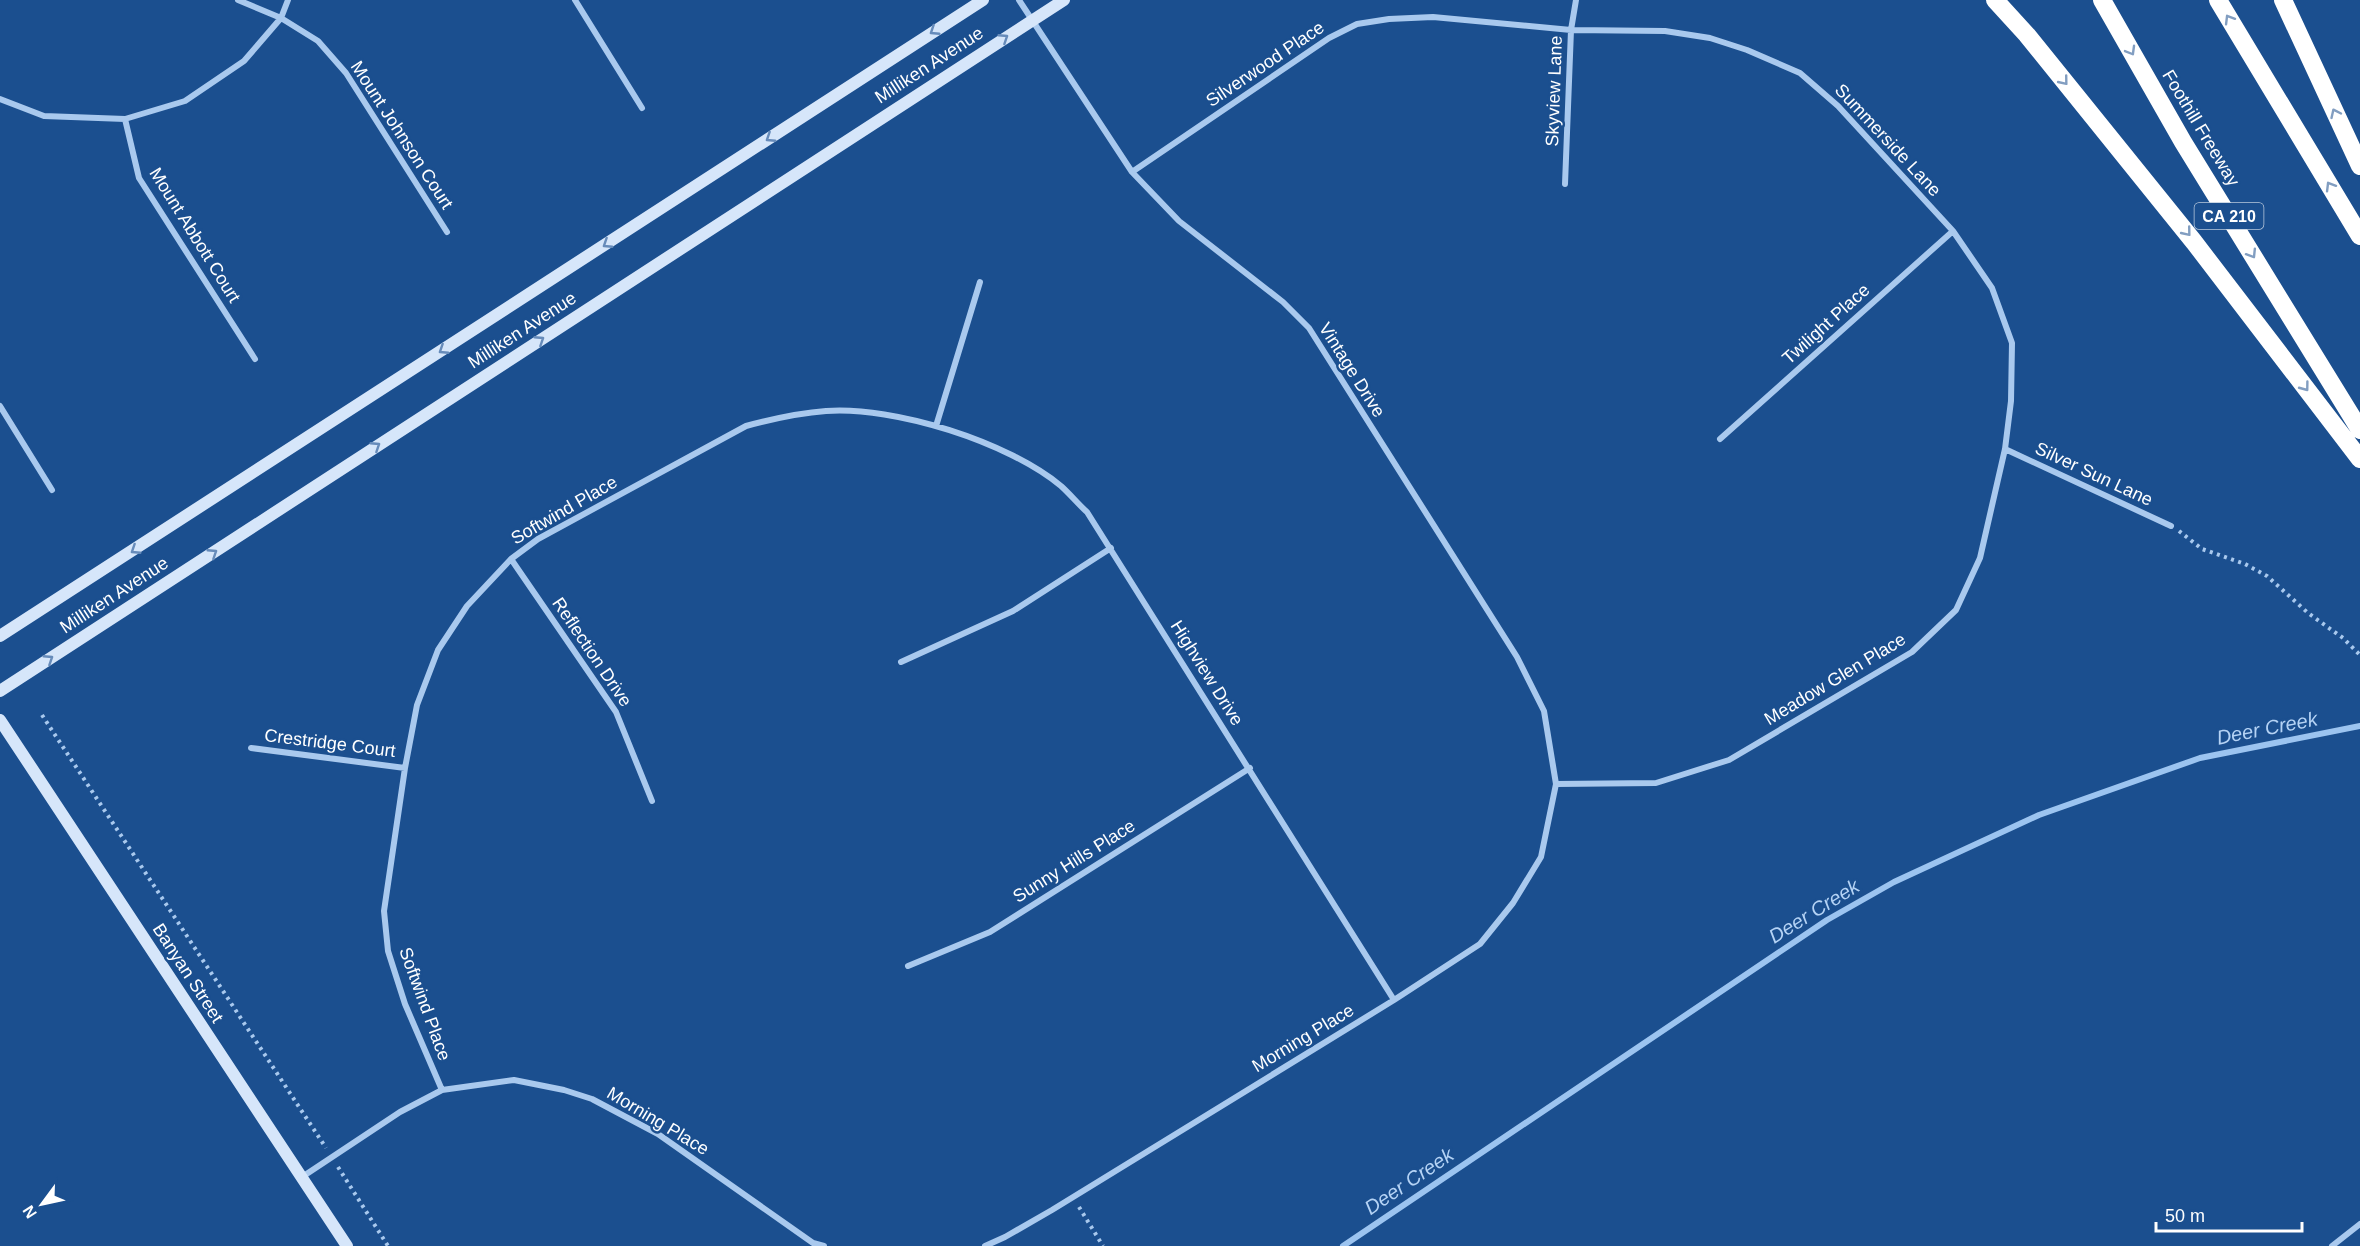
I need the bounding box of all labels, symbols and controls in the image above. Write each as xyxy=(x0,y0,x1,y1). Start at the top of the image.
one-way arrow xyxy=(2225,15,2237,25)
street label: Silverwood Place xyxy=(1202,17,1328,111)
street label: Milliken Avenue xyxy=(871,23,987,107)
one-way arrow xyxy=(930,24,940,36)
one-way arrow xyxy=(997,34,1008,45)
street label: Skyview Lane xyxy=(1542,35,1566,147)
one-way arrow xyxy=(2124,45,2135,55)
street label: Mount Johnson Court xyxy=(347,57,457,213)
street label: Foothill Freeway xyxy=(2158,66,2244,190)
one-way arrow xyxy=(2057,74,2068,85)
street label: Summerside Lane xyxy=(1831,80,1945,200)
one-way arrow xyxy=(2331,108,2343,119)
one-way arrow xyxy=(766,130,777,141)
street label: Mount Abbott Court xyxy=(145,164,245,306)
one-way arrow xyxy=(2325,182,2337,192)
road number: CA 210 xyxy=(2194,203,2264,229)
one-way arrow xyxy=(2179,225,2190,236)
one-way arrow xyxy=(603,237,614,248)
one-way arrow xyxy=(2245,248,2257,258)
street label: Twilight Place xyxy=(1778,280,1874,368)
street label: Milliken Avenue xyxy=(464,288,580,372)
street label: Vintage Drive xyxy=(1315,319,1389,421)
one-way arrow xyxy=(533,336,544,347)
one-way arrow xyxy=(439,343,450,354)
one-way arrow xyxy=(2298,380,2309,391)
street label: Silver Sun Lane xyxy=(2032,438,2156,510)
one-way arrow xyxy=(370,442,380,454)
street label: Softwind Place xyxy=(507,472,621,548)
one-way arrow xyxy=(130,543,141,554)
one-way arrow xyxy=(206,549,217,560)
street label: Milliken Avenue xyxy=(56,553,172,637)
street label: Reflection Drive xyxy=(548,594,636,710)
street label: Highview Drive xyxy=(1167,617,1247,729)
street label: Meadow Glen Place xyxy=(1761,629,1909,729)
one-way arrow xyxy=(42,655,53,666)
water label: Deer Creek xyxy=(2215,707,2320,749)
street label: Crestridge Court xyxy=(263,725,397,761)
street label: Sunny Hills Place xyxy=(1009,815,1139,907)
water label: Deer Creek xyxy=(1765,874,1864,947)
street label: Banyan Street xyxy=(149,920,227,1026)
street label: Softwind Place xyxy=(395,945,455,1063)
street label: Morning Place xyxy=(1249,1000,1357,1076)
street label: Morning Place xyxy=(604,1083,712,1159)
water label: Deer Creek xyxy=(1360,1143,1458,1219)
north arrow xyxy=(12,1174,72,1234)
scale bar xyxy=(2156,1195,2302,1233)
text: N xyxy=(20,1202,40,1221)
text: 50 m xyxy=(2165,1206,2205,1226)

